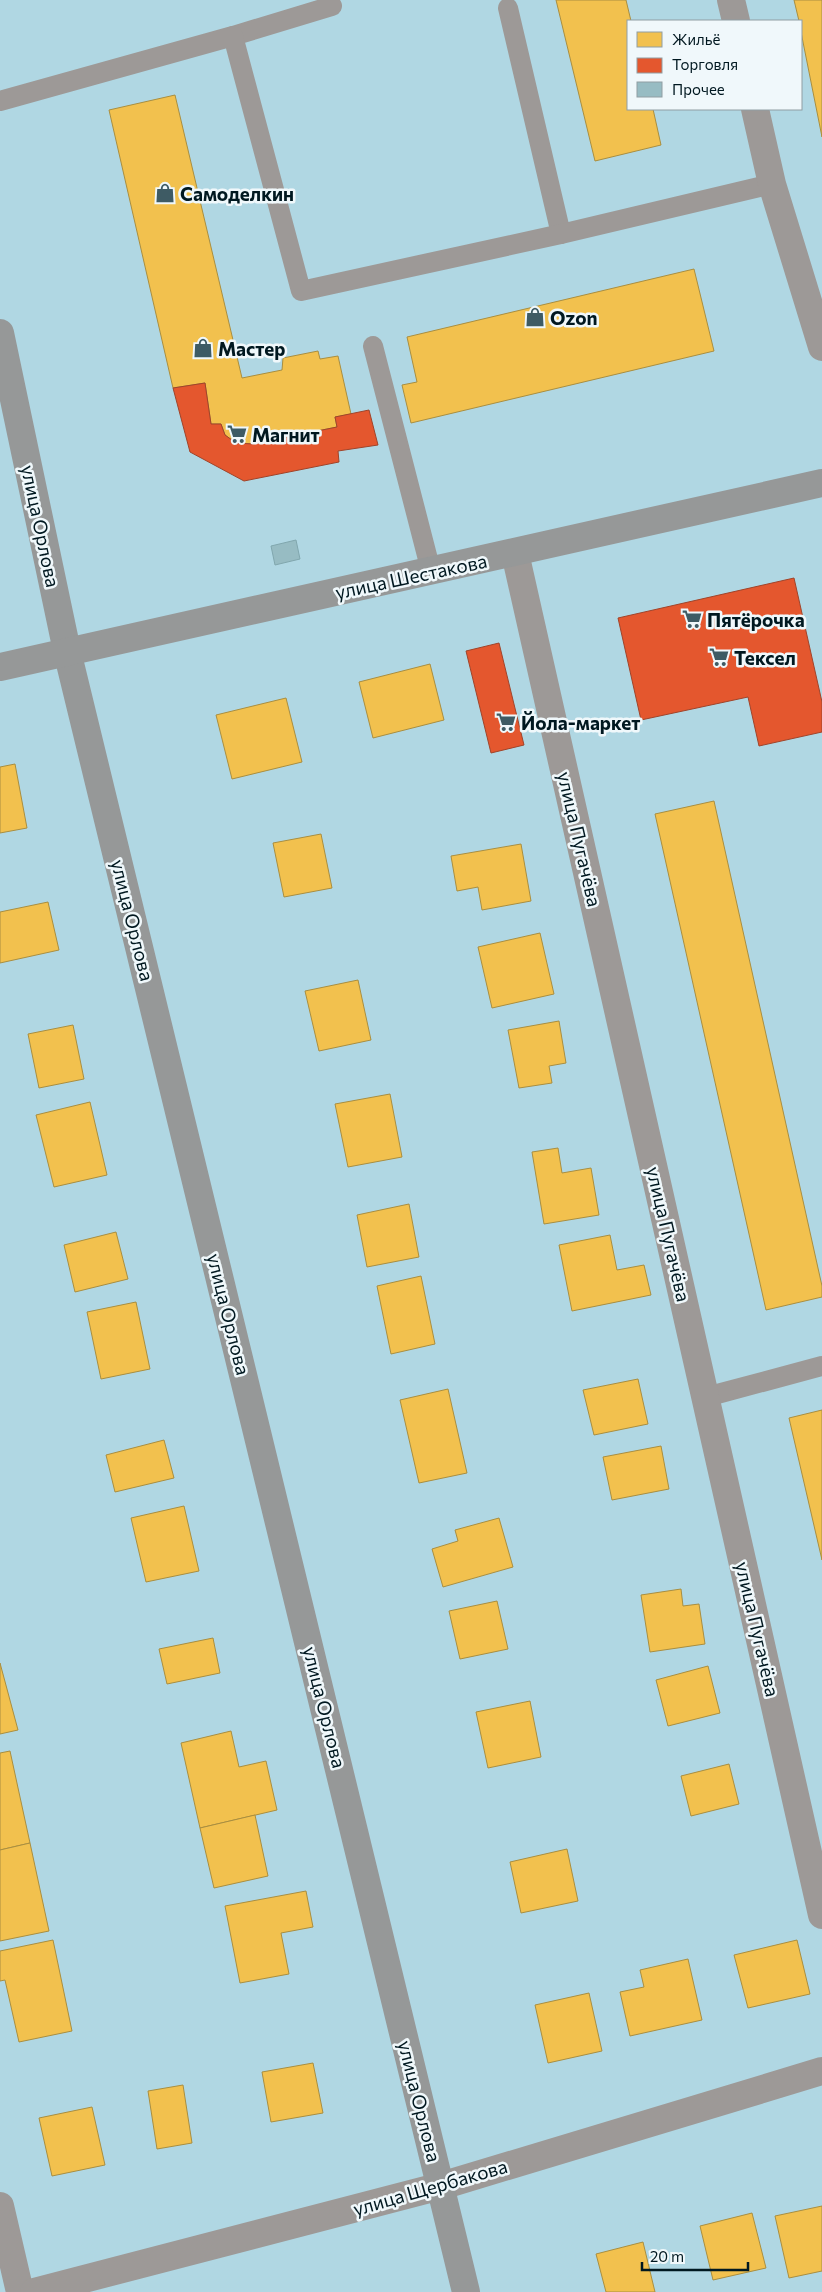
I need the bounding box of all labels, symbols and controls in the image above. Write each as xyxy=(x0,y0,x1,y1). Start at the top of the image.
legend xyxy=(627,20,802,110)
text: Жильё xyxy=(672,30,720,48)
text: Торговля xyxy=(672,55,738,73)
text: Прочее xyxy=(672,80,725,98)
shop icon: Самоделкин xyxy=(154,182,176,204)
place label: Самоделкин xyxy=(180,182,294,205)
shop icon: Ozon xyxy=(524,306,546,328)
place label: Ozon xyxy=(550,306,598,329)
shop icon: Мастер xyxy=(192,337,214,359)
place label: Мастер xyxy=(218,337,286,360)
supermarket icon: Магнит xyxy=(226,423,248,445)
place label: Магнит xyxy=(252,423,320,446)
street label: улица Орлова xyxy=(17,463,65,589)
street label: улица Шестакова xyxy=(333,549,489,603)
supermarket icon: Пятёрочка xyxy=(681,608,703,630)
place label: Пятёрочка xyxy=(707,608,805,631)
supermarket icon: Тексел xyxy=(708,646,730,668)
place label: Тексел xyxy=(734,646,796,669)
supermarket icon: Йола-маркет xyxy=(495,711,517,733)
place label: Йола-маркет xyxy=(521,711,641,734)
street label: улица Пугачёва xyxy=(553,769,607,909)
street label: улица Орлова xyxy=(107,857,159,983)
street label: улица Пугачёва xyxy=(642,1164,696,1304)
street label: улица Орлова xyxy=(203,1251,255,1377)
street label: улица Пугачёва xyxy=(731,1559,785,1699)
street label: улица Орлова xyxy=(299,1644,351,1770)
street label: улица Орлова xyxy=(394,2038,446,2164)
street label: улица Щербакова xyxy=(350,2154,510,2220)
scale bar xyxy=(642,2240,748,2272)
text: 20 m xyxy=(650,2247,684,2265)

